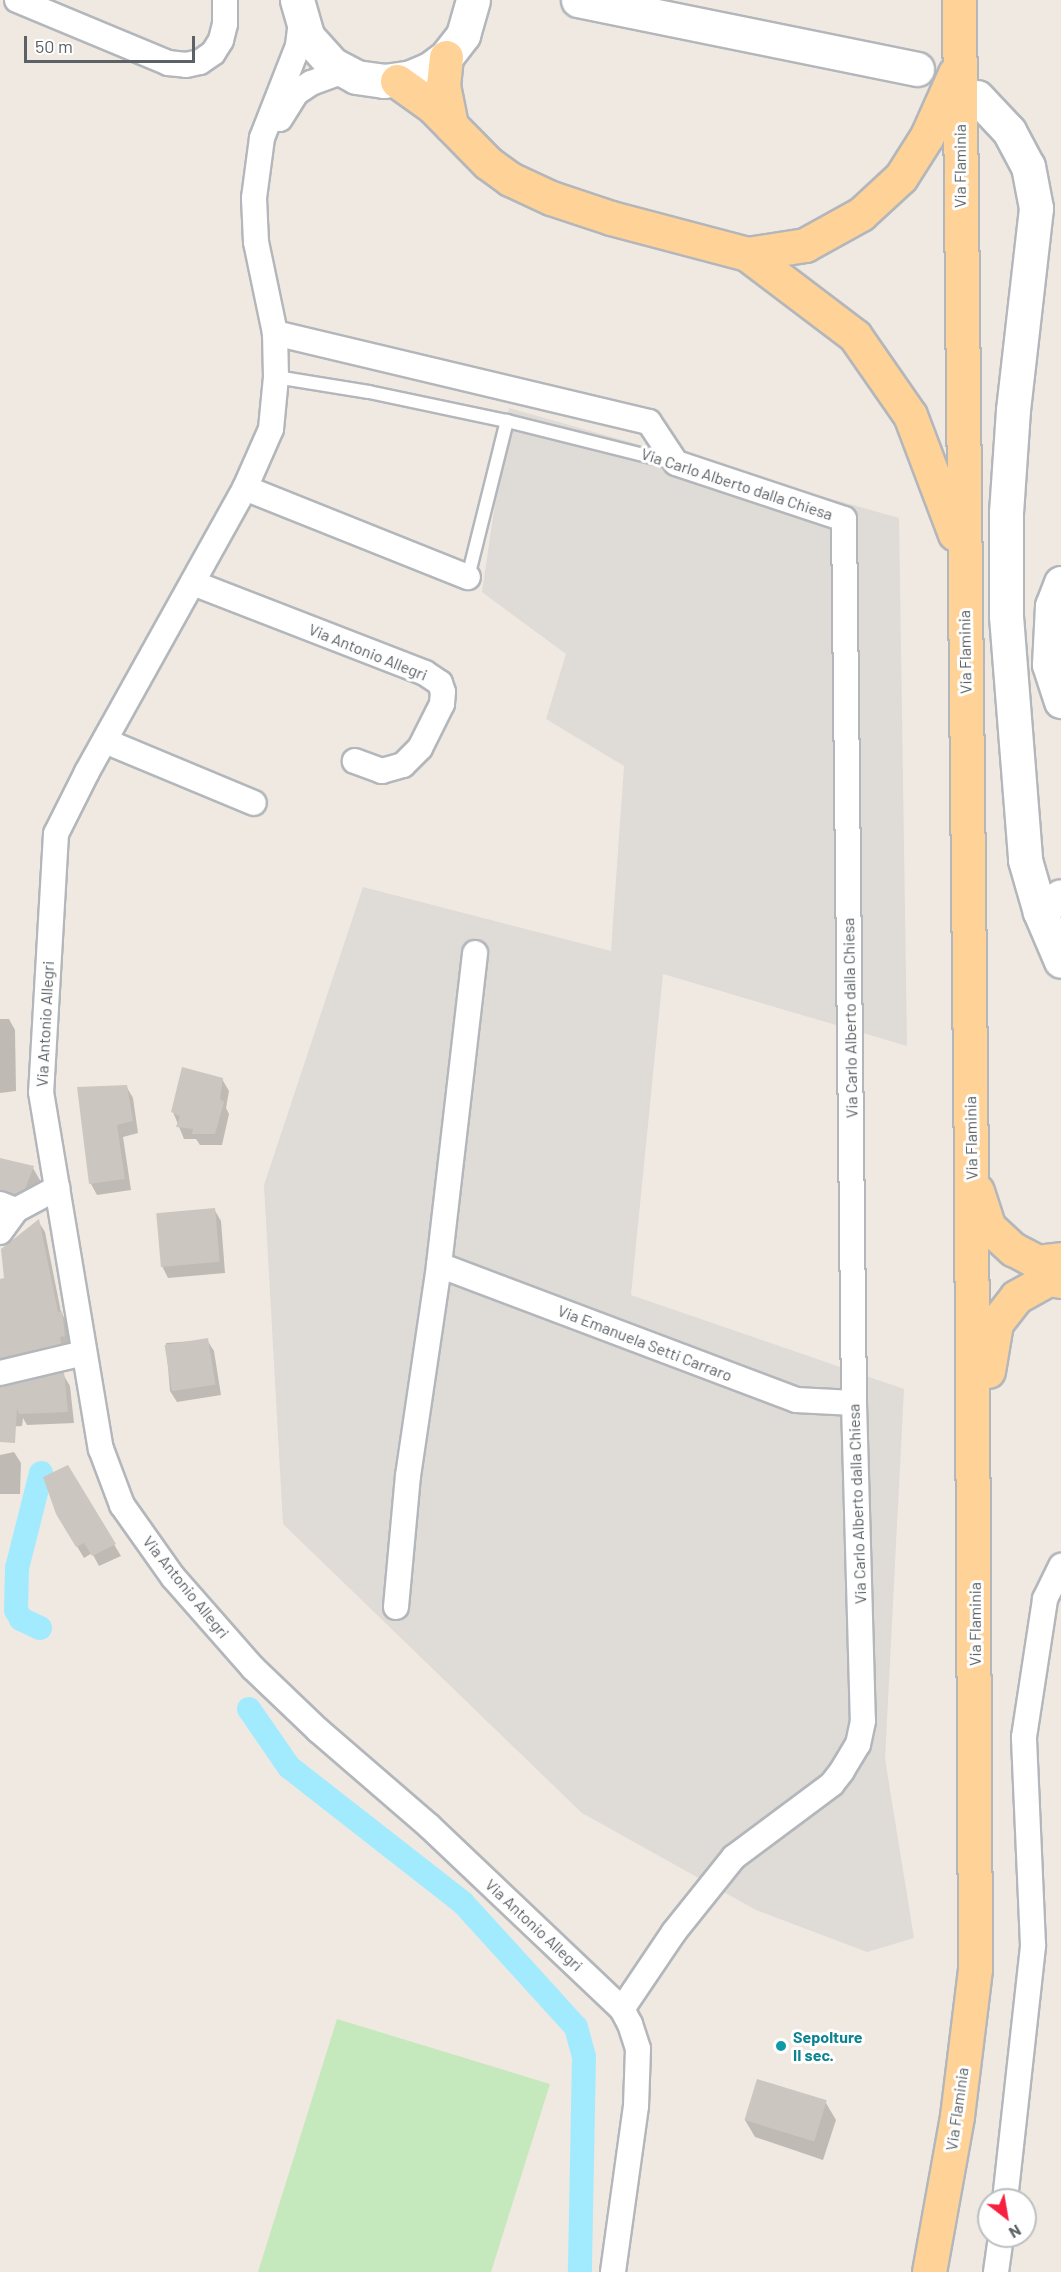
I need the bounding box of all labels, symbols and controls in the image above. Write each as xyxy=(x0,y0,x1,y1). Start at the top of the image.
scale bar xyxy=(27,24,198,62)
text: 50 m xyxy=(35,35,73,57)
street label: Via Flaminia xyxy=(950,124,970,208)
street label: Via Carlo Alberto dalla Chiesa xyxy=(639,444,835,524)
street label: Via Flaminia xyxy=(955,610,975,694)
street label: Via Antonio Allegri xyxy=(306,619,430,685)
street label: Via Carlo Alberto dalla Chiesa xyxy=(839,918,861,1118)
street label: Via Antonio Allegri xyxy=(32,960,58,1088)
street label: Via Flaminia xyxy=(961,1096,981,1180)
street label: Via Emanuela Setti Carraro xyxy=(555,1301,735,1385)
street label: Via Carlo Alberto dalla Chiesa xyxy=(844,1403,870,1605)
street label: Via Antonio Allegri xyxy=(139,1532,233,1642)
street label: Via Flaminia xyxy=(965,1582,985,1666)
street label: Via Antonio Allegri xyxy=(481,1875,587,1975)
place label: Sepolture II sec. xyxy=(793,2027,863,2065)
marker: Sepolture II sec. xyxy=(774,2039,788,2053)
street label: Via Flaminia xyxy=(942,2066,972,2152)
north arrow xyxy=(977,2188,1037,2248)
text: N xyxy=(1006,2221,1025,2243)

